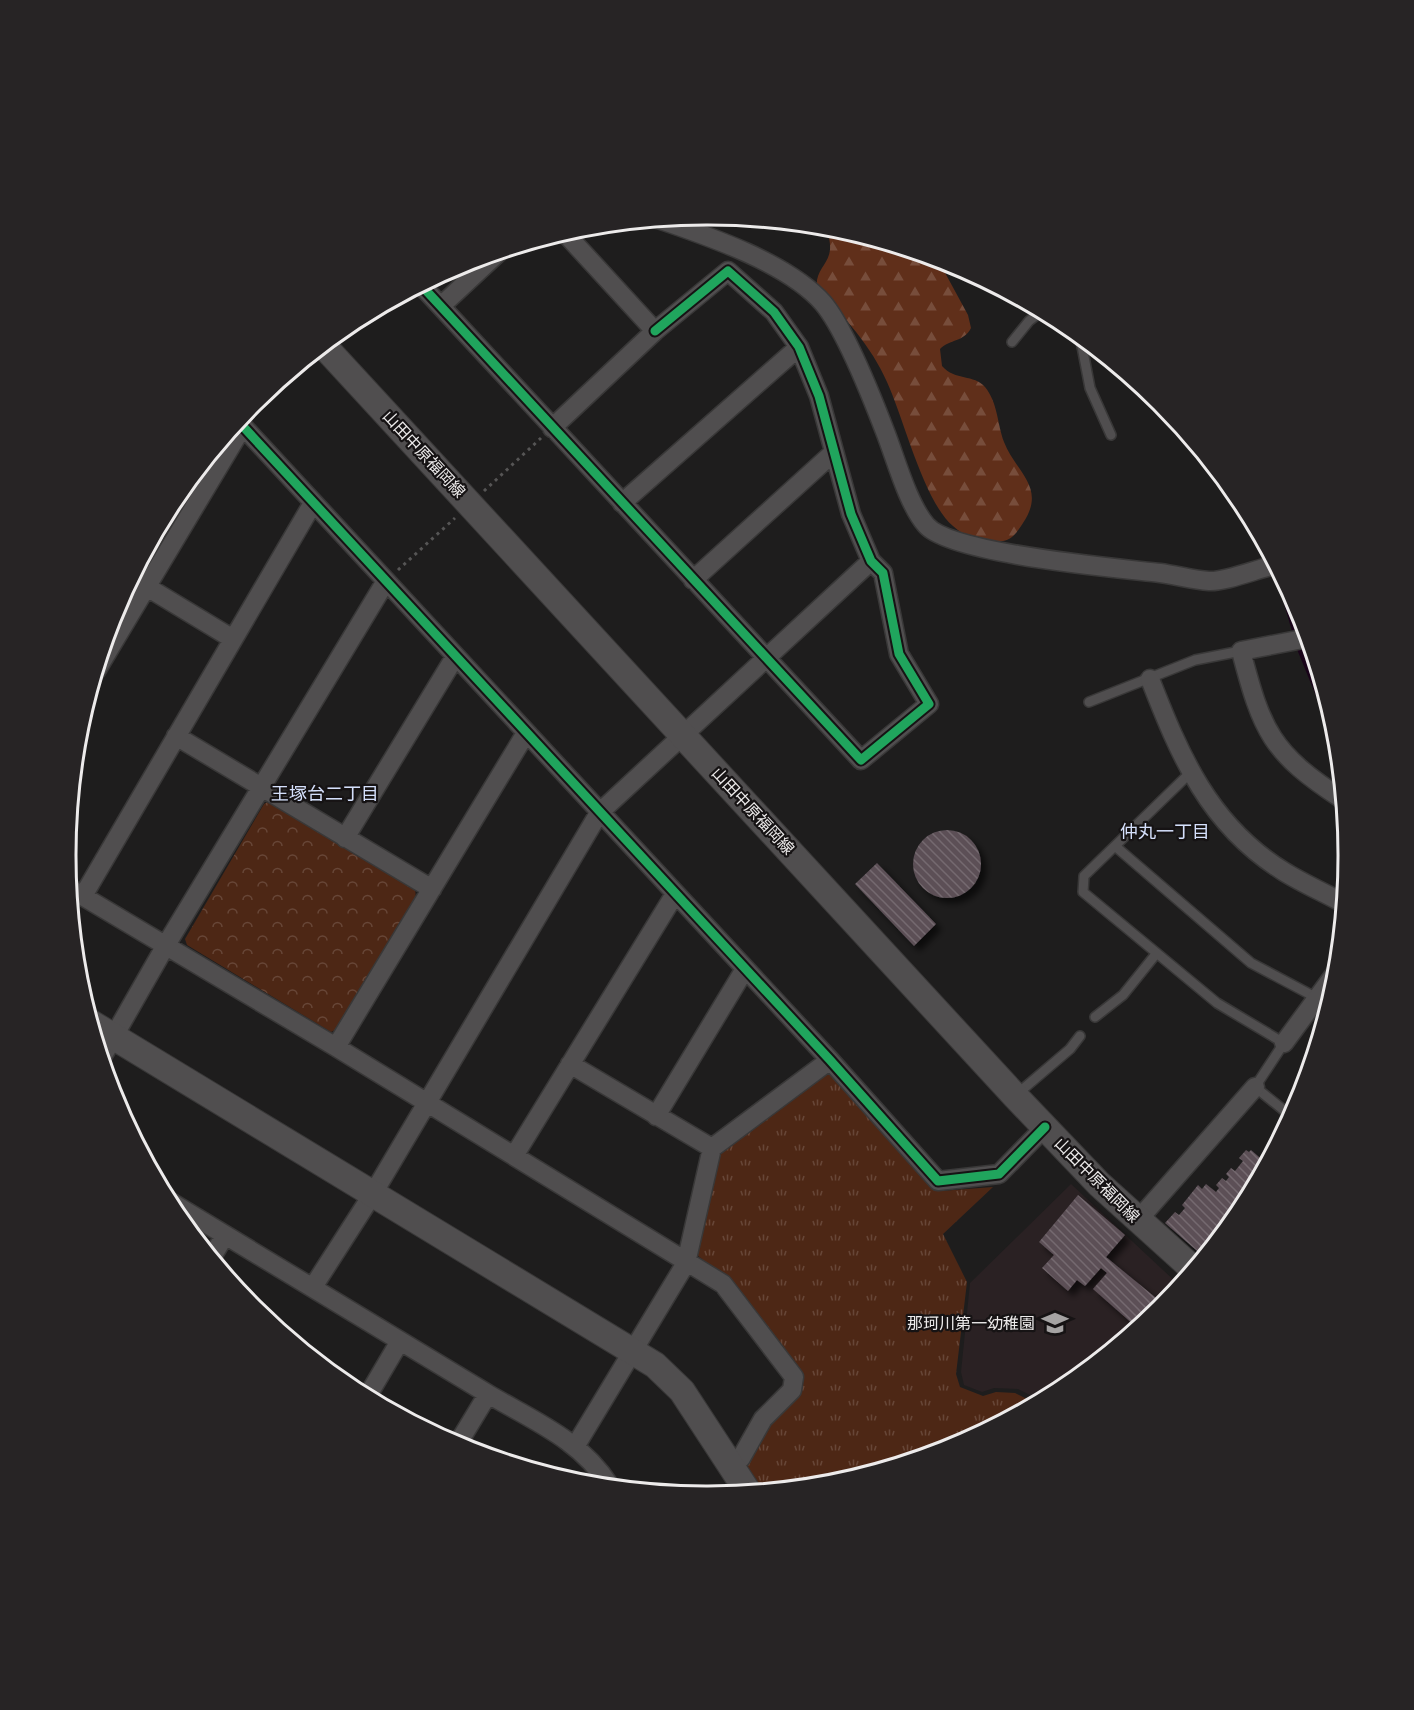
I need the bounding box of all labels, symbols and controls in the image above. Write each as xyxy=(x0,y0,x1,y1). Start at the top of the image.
street label: 山田中原福岡線 xyxy=(379,407,469,501)
street label: 山田中原福岡線 xyxy=(708,764,798,858)
district label: 王塚台二丁目 xyxy=(271,783,379,804)
district label: 仲丸一丁目 xyxy=(1120,821,1210,842)
street label: 山田中原福岡線 xyxy=(1051,1134,1143,1226)
school or university icon: 那珂川第一幼稚園 xyxy=(1040,1308,1070,1338)
place label: 那珂川第一幼稚園 xyxy=(907,1314,1035,1333)

